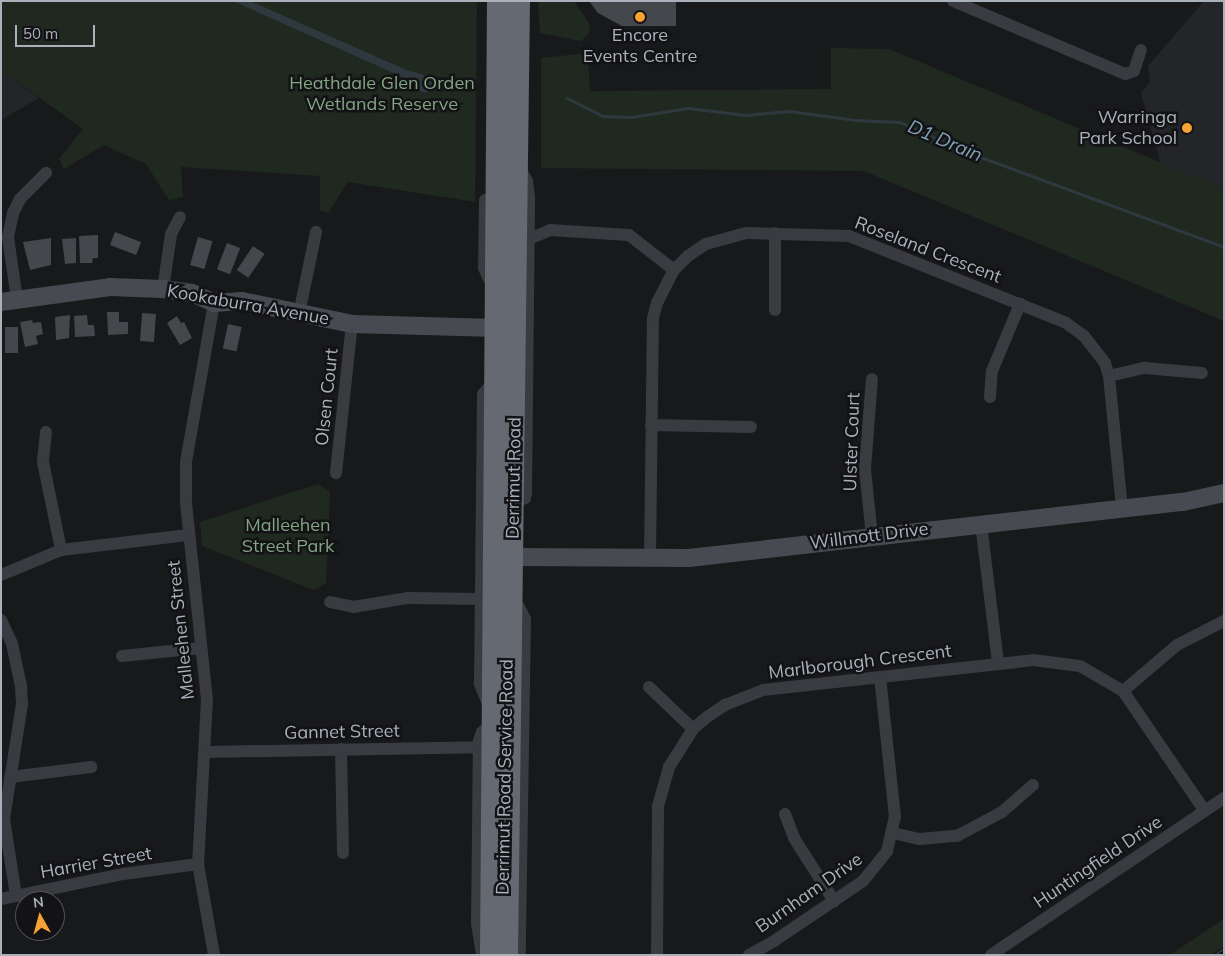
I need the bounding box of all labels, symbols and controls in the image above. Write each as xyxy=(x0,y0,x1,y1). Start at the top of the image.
marker: Encore Events Centre xyxy=(634,11,646,23)
scale bar xyxy=(18,15,98,47)
text: 50 m xyxy=(23,24,58,43)
place label: Encore Events Centre xyxy=(583,25,697,68)
park label: Heathdale Glen Orden Wetlands Reserve xyxy=(289,73,475,116)
place label: Warringa Park School xyxy=(1079,107,1177,150)
water label: D1 Drain xyxy=(904,115,986,167)
marker: Warringa Park School xyxy=(1181,122,1193,134)
street label: Roseland Crescent xyxy=(852,212,1004,288)
street label: Kookaburra Avenue xyxy=(165,280,331,330)
street label: Olsen Court xyxy=(311,347,343,447)
street label: Ulster Court xyxy=(839,392,865,492)
street label: Derrimut Road xyxy=(502,417,526,539)
park label: Malleehen Street Park xyxy=(242,515,334,558)
street label: Willmott Drive xyxy=(808,518,930,554)
street label: Malleehen Street xyxy=(163,559,199,701)
street label: Marlborough Crescent xyxy=(767,640,953,684)
street label: Derrimut Road Service Road xyxy=(492,659,518,895)
street label: Gannet Street xyxy=(284,720,400,744)
street label: Huntingfield Drive xyxy=(1030,811,1166,913)
street label: Harrier Street xyxy=(39,843,153,883)
street label: Burnham Drive xyxy=(752,848,866,938)
north arrow xyxy=(15,891,65,941)
text: N xyxy=(32,893,45,912)

